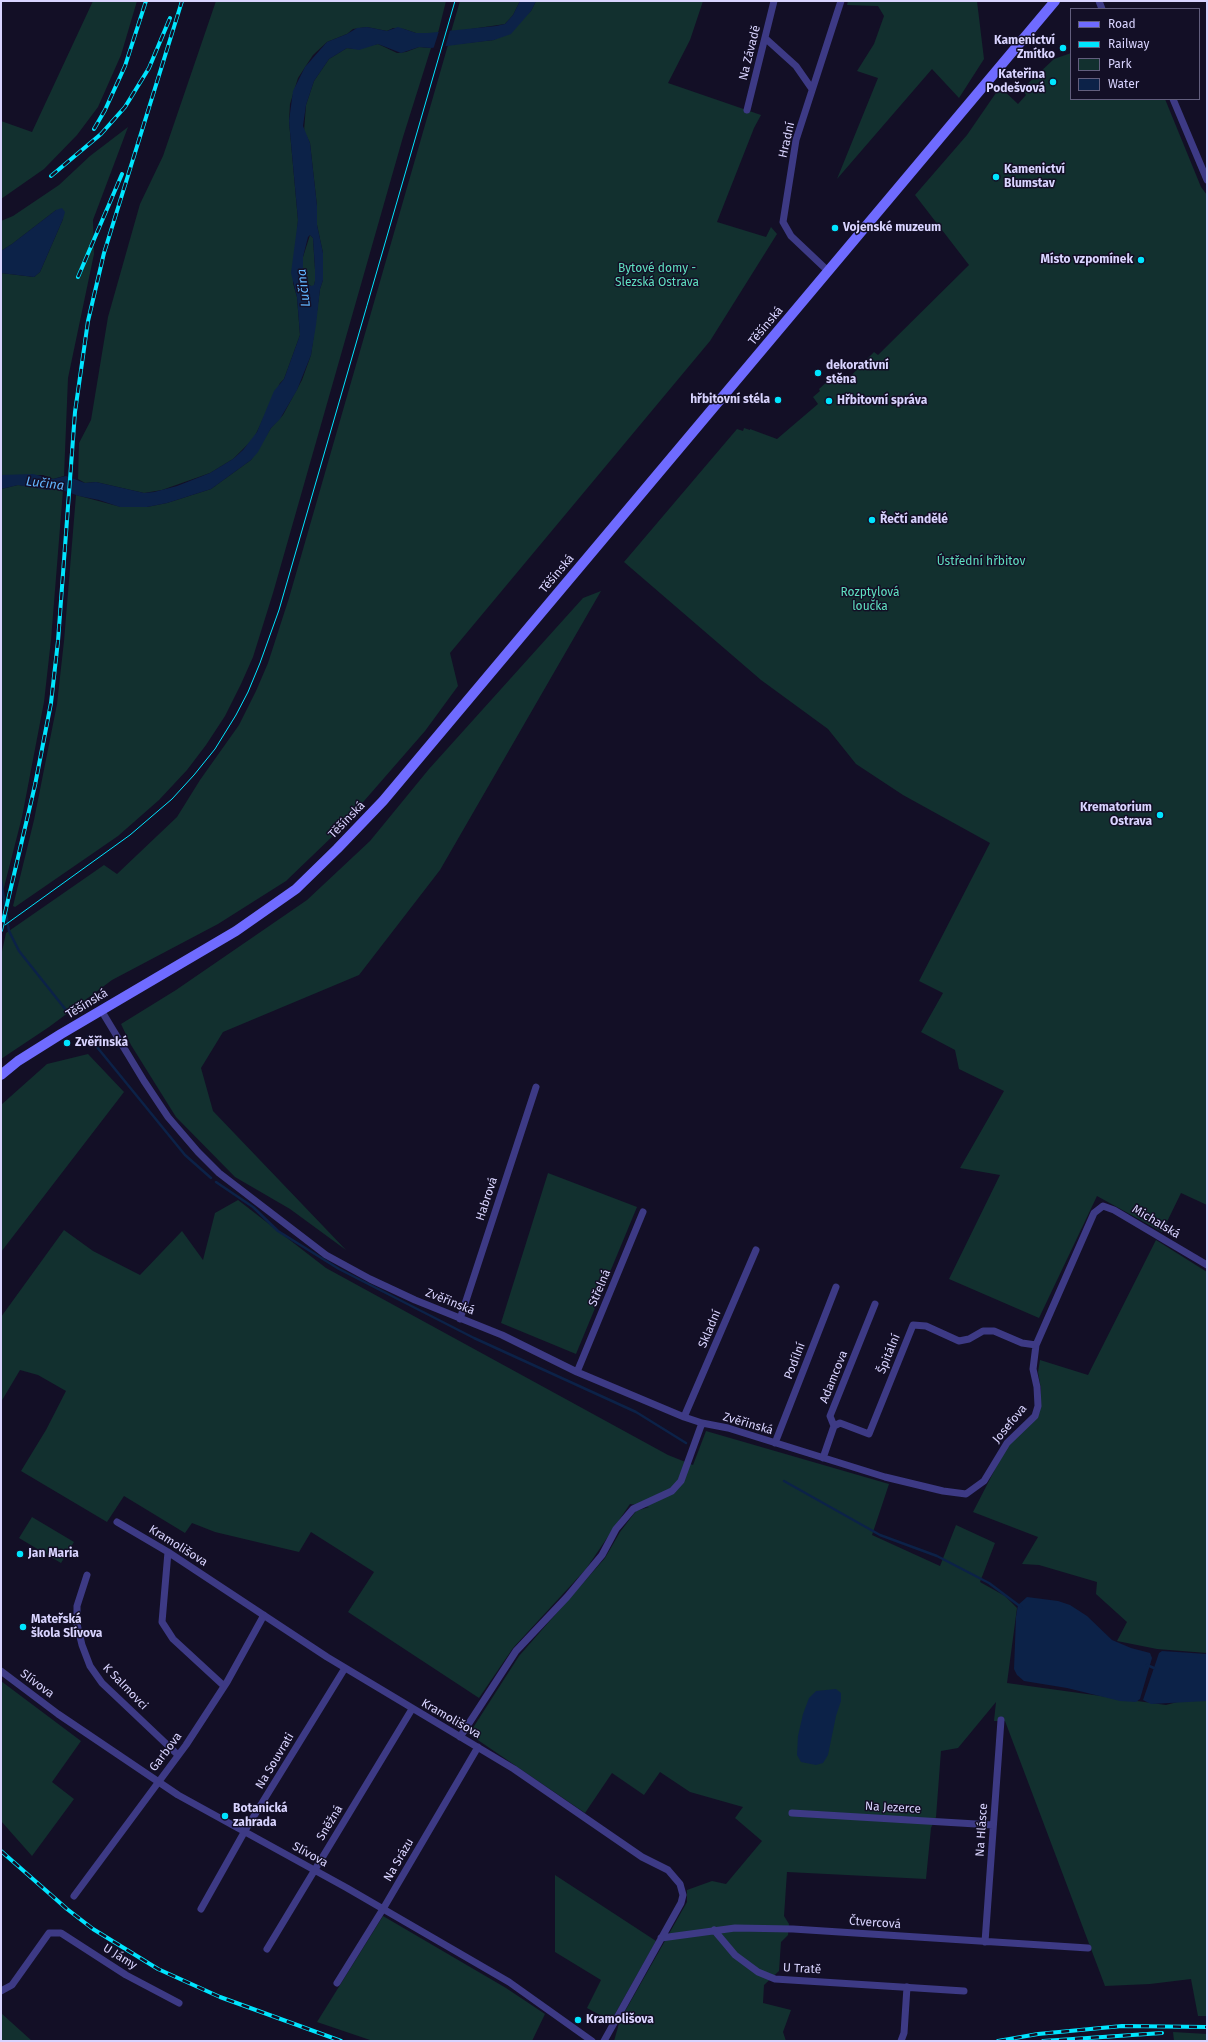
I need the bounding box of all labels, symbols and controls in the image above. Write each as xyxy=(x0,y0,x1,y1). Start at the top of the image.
legend xyxy=(1070,8,1200,100)
text: Road xyxy=(1108,17,1136,31)
street label: Na Závadě xyxy=(736,24,764,82)
place label: Kamenictví Zmítko xyxy=(994,34,1055,62)
text: Railway xyxy=(1108,37,1149,51)
marker: Kamenictví Zmítko xyxy=(1058,43,1068,53)
text: Park xyxy=(1108,57,1132,71)
place label: Kateřina Podešvová xyxy=(986,68,1045,96)
marker: Kateřina Podešvová xyxy=(1048,77,1058,87)
text: Water xyxy=(1108,77,1139,91)
street label: Hradní xyxy=(776,121,798,159)
place label: Kamenictví Blumstav xyxy=(1004,163,1065,191)
marker: Kamenictví Blumstav xyxy=(991,172,1001,182)
place label: Vojenské muzeum xyxy=(843,221,941,235)
marker: Vojenské muzeum xyxy=(830,223,840,233)
place label: Místo vzpomínek xyxy=(1041,253,1133,267)
marker: Místo vzpomínek xyxy=(1136,255,1146,265)
park label: Bytové domy - Slezská Ostrava xyxy=(615,262,699,290)
water label: Lučina xyxy=(294,268,314,308)
street label: Těšínská xyxy=(746,304,786,348)
place label: dekorativní stěna xyxy=(826,359,889,387)
marker: dekorativní stěna xyxy=(813,368,823,378)
place label: hřbitovní stéla xyxy=(690,393,770,407)
place label: Hřbitovní správa xyxy=(837,394,927,408)
marker: hřbitovní stéla xyxy=(773,395,783,405)
marker: Hřbitovní správa xyxy=(824,396,834,406)
water label: Lučina xyxy=(25,474,65,494)
place label: Řečtí andělé xyxy=(880,513,948,527)
marker: Řečtí andělé xyxy=(867,515,877,525)
street label: Těšínská xyxy=(537,552,577,596)
park label: Ústřední hřbitov xyxy=(937,555,1025,569)
park label: Rozptylová loučka xyxy=(840,586,900,614)
street label: Těšínská xyxy=(326,798,368,842)
place label: Krematorium Ostrava xyxy=(1080,801,1152,829)
marker: Krematorium Ostrava xyxy=(1155,810,1165,820)
street label: Těšínská xyxy=(63,986,111,1022)
place label: Zvěřinská xyxy=(75,1036,128,1050)
marker: Zvěřinská xyxy=(62,1038,72,1048)
street label: Habrová xyxy=(473,1175,501,1223)
street label: Michalská xyxy=(1129,1202,1183,1242)
street label: Střelná xyxy=(586,1267,614,1309)
street label: Zvěřinská xyxy=(423,1286,477,1318)
street label: Skladní xyxy=(696,1308,724,1350)
street label: Špitální xyxy=(875,1332,903,1376)
street label: Podílní xyxy=(781,1341,809,1381)
street label: Adamcova xyxy=(817,1349,851,1405)
street label: Josefova xyxy=(990,1402,1030,1446)
street label: Zvěřinská xyxy=(721,1410,775,1438)
street label: Kramolišova xyxy=(146,1522,210,1570)
place label: Jan Maria xyxy=(28,1547,79,1561)
marker: Jan Maria xyxy=(15,1549,25,1559)
place label: Mateřská škola Slívova xyxy=(31,1613,102,1641)
marker: Mateřská škola Slívova xyxy=(18,1622,28,1632)
street label: K Salmovci xyxy=(99,1661,151,1713)
street label: Slívova xyxy=(17,1667,57,1701)
street label: Kramolišova xyxy=(418,1696,484,1742)
street label: Garbova xyxy=(147,1730,185,1774)
street label: Na Souvrati xyxy=(253,1730,297,1792)
street label: Na Jezerce xyxy=(865,1799,921,1817)
place label: Botanická zahrada xyxy=(233,1802,288,1830)
street label: Sněžná xyxy=(314,1803,346,1843)
street label: Na Hlásce xyxy=(973,1803,991,1857)
marker: Botanická zahrada xyxy=(220,1811,230,1821)
street label: Na Srázu xyxy=(381,1836,417,1884)
street label: Slívova xyxy=(290,1839,330,1871)
street label: Čtvercová xyxy=(849,1914,901,1932)
street label: U Jámy xyxy=(100,1941,140,1973)
street label: U Tratě xyxy=(782,1961,822,1977)
place label: Kramolišova xyxy=(586,2013,654,2027)
marker: Kramolišova xyxy=(573,2015,583,2025)

